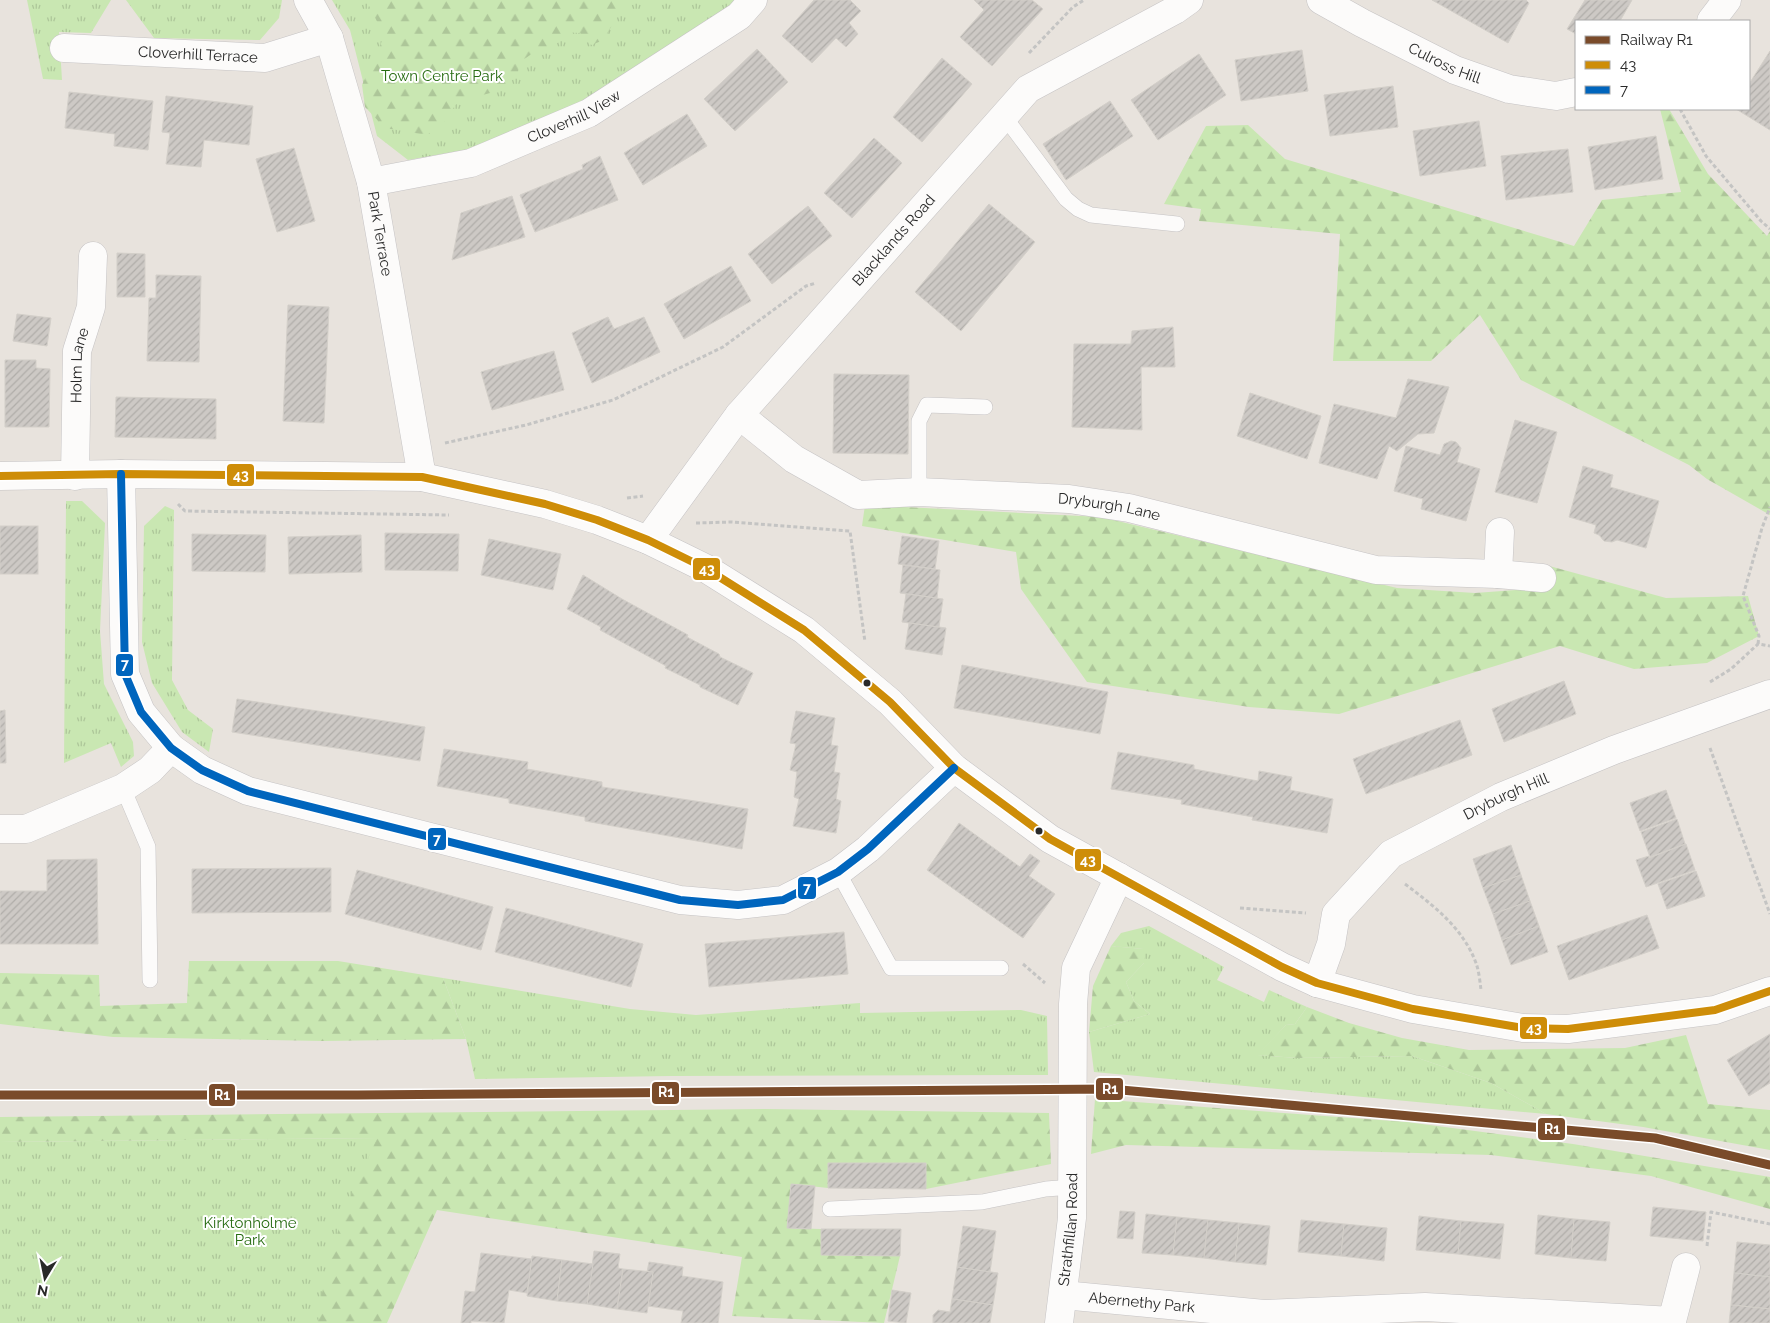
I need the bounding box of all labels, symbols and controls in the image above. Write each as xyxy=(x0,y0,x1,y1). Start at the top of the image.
legend xyxy=(1575,20,1750,110)
text: Railway R1 xyxy=(1620,31,1693,49)
street label: Culross Hill xyxy=(1405,39,1484,88)
street label: Cloverhill Terrace xyxy=(137,43,258,67)
text: 43 xyxy=(1620,56,1636,74)
park label: Town Centre Park xyxy=(381,67,503,85)
text: 7 xyxy=(1620,81,1628,99)
street label: Cloverhill View xyxy=(525,86,624,147)
street label: Park Terrace xyxy=(364,190,396,278)
street label: Blacklands Road xyxy=(849,191,939,290)
street label: Holm Lane xyxy=(67,325,93,403)
line badge: 43 xyxy=(226,463,255,487)
text: 43 xyxy=(233,467,249,483)
street label: Dryburgh Lane xyxy=(1058,489,1163,525)
line badge: 43 xyxy=(692,557,721,581)
text: 43 xyxy=(699,561,715,577)
line badge: 7 xyxy=(115,653,134,677)
text: 7 xyxy=(121,656,129,672)
unlabelled marker xyxy=(862,678,872,688)
street label: Dryburgh Hill xyxy=(1460,769,1552,824)
unlabelled marker xyxy=(1034,826,1044,836)
line badge: 7 xyxy=(427,827,447,851)
text: 7 xyxy=(433,831,441,847)
line badge: 43 xyxy=(1074,848,1102,872)
text: 43 xyxy=(1080,852,1096,868)
line badge: 7 xyxy=(797,876,817,900)
text: 7 xyxy=(803,880,811,896)
line badge: 43 xyxy=(1519,1016,1548,1040)
text: 43 xyxy=(1526,1020,1542,1036)
line badge: R1 xyxy=(1095,1077,1124,1101)
line badge: R1 xyxy=(651,1081,680,1105)
text: R1 xyxy=(1102,1081,1118,1097)
line badge: R1 xyxy=(208,1083,236,1107)
text: R1 xyxy=(658,1084,674,1100)
text: R1 xyxy=(214,1087,230,1103)
line badge: R1 xyxy=(1537,1117,1566,1141)
text: R1 xyxy=(1544,1121,1560,1137)
street label: Strathfillan Road xyxy=(1055,1173,1081,1287)
park label: Kirktonholme Park xyxy=(203,1214,297,1249)
north arrow xyxy=(20,1253,70,1303)
text: N xyxy=(36,1282,49,1300)
street label: Abernethy Park xyxy=(1088,1288,1196,1316)

